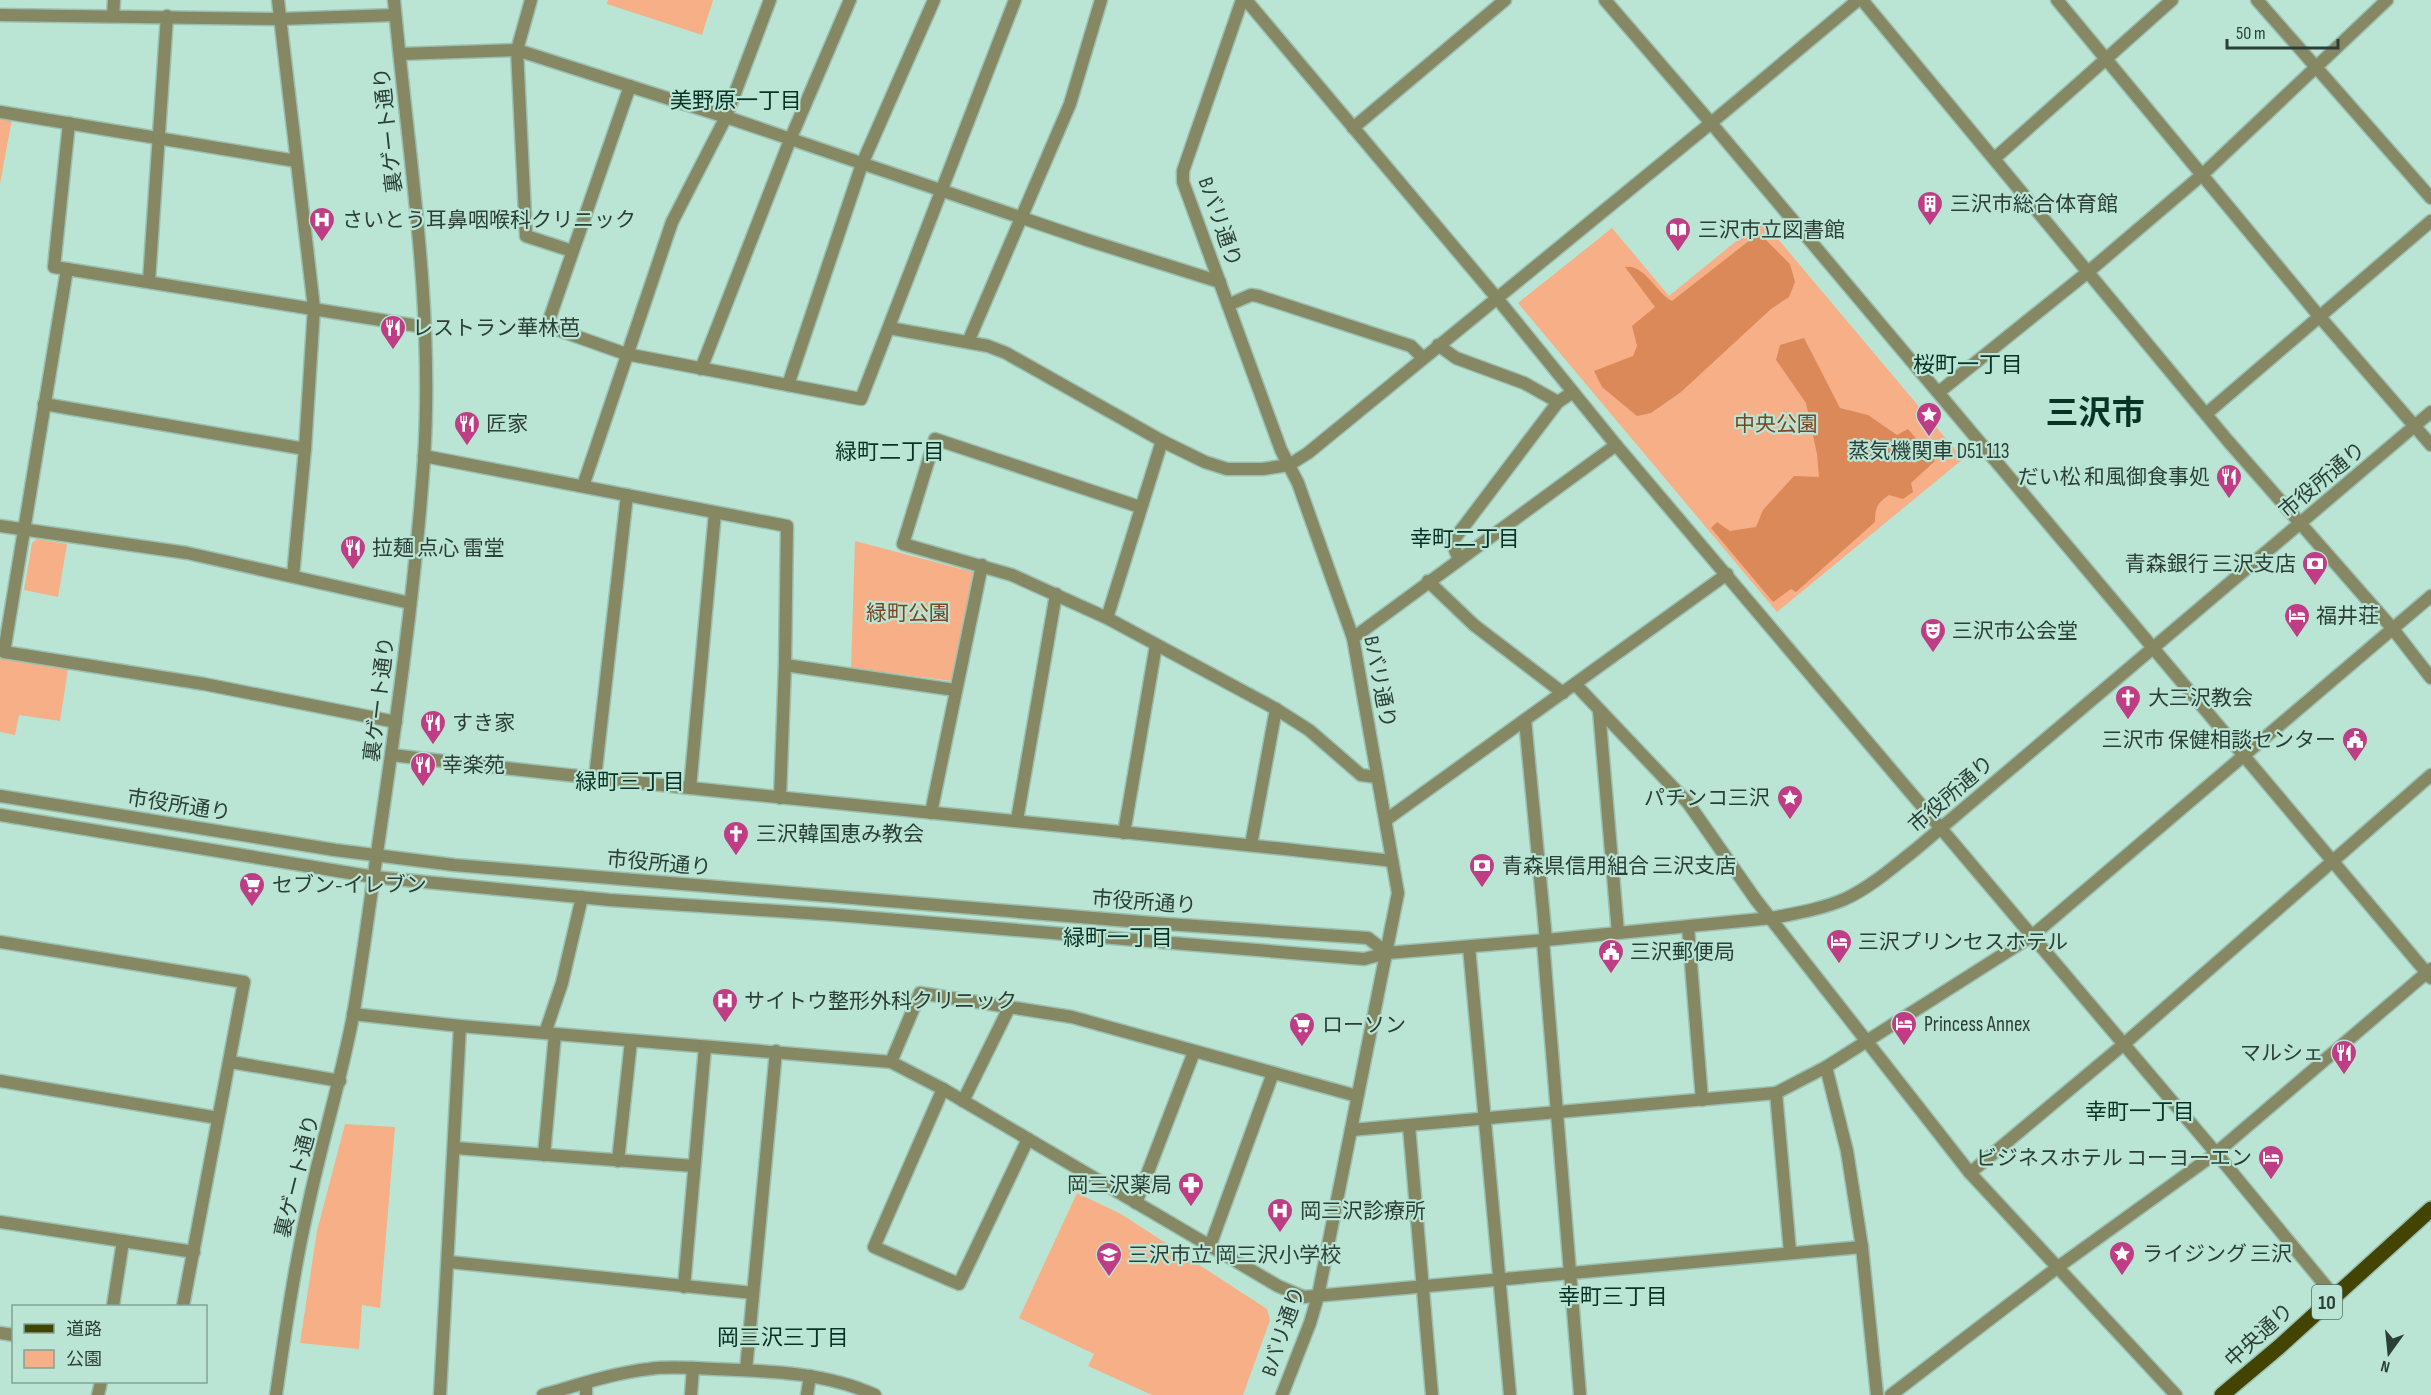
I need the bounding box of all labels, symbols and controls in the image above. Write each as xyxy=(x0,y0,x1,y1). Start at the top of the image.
scale bar xyxy=(2227,12,2338,50)
text: 50 m xyxy=(2236,23,2266,44)
street label: 裏ゲート通り xyxy=(369,66,408,194)
district label: 美野原一丁目 xyxy=(670,88,802,115)
street label: Bバリ通り xyxy=(1193,174,1247,270)
building icon: 三沢市総合体育館 xyxy=(1915,189,1945,227)
place label: 三沢市総合体育館 xyxy=(1950,192,2118,217)
hospital icon: さいとう耳鼻咽喉科クリニック xyxy=(307,205,337,243)
place label: さいとう耳鼻咽喉科クリニック xyxy=(342,208,636,233)
library icon: 三沢市立図書館 xyxy=(1663,215,1693,253)
place label: 三沢市立図書館 xyxy=(1698,218,1845,243)
restaurant icon: レストラン華林芭 xyxy=(378,313,408,351)
place label: レストラン華林芭 xyxy=(412,316,580,341)
district label: 桜町一丁目 xyxy=(1913,352,2023,379)
district label: 三沢市 xyxy=(2046,394,2145,434)
place icon: 蒸気機関車 D51 113 xyxy=(1914,400,1944,438)
restaurant icon: 匠家 xyxy=(452,409,482,447)
place label: 匠家 xyxy=(486,412,528,437)
park label: 中央公園 xyxy=(1734,412,1818,437)
street label: 市役所通り xyxy=(2274,437,2371,524)
district label: 緑町二丁目 xyxy=(835,439,945,466)
place label: 蒸気機関車 D51 113 xyxy=(1848,439,2010,464)
restaurant icon: だい松 和風御食事処 xyxy=(2214,462,2244,500)
place label: だい松 和風御食事処 xyxy=(2018,465,2210,490)
district label: 幸町二丁目 xyxy=(1410,526,1520,553)
restaurant icon: 拉麺 点心 雷堂 xyxy=(338,533,368,571)
place label: 拉麺 点心 雷堂 xyxy=(372,536,505,561)
bank icon: 青森銀行 三沢支店 xyxy=(2300,549,2330,587)
place label: 青森銀行 三沢支店 xyxy=(2125,552,2296,577)
park label: 緑町公園 xyxy=(866,601,950,626)
hotel icon: 福井荘 xyxy=(2282,601,2312,639)
place label: 福井荘 xyxy=(2316,604,2379,629)
theatre icon: 三沢市公会堂 xyxy=(1918,616,1948,654)
place label: 三沢市公会堂 xyxy=(1952,619,2078,644)
street label: Bバリ通り xyxy=(1358,634,1401,730)
street label: 裏ゲート通り xyxy=(359,635,400,763)
church icon: 大三沢教会 xyxy=(2113,683,2143,721)
place label: 大三沢教会 xyxy=(2148,686,2253,711)
restaurant icon: すき家 xyxy=(418,708,448,746)
place label: すき家 xyxy=(452,711,515,736)
public building icon: 三沢市 保健相談センター xyxy=(2340,725,2370,763)
place label: 三沢市 保健相談センター xyxy=(2102,728,2336,753)
restaurant icon: 幸楽苑 xyxy=(408,750,438,788)
street label: 市役所通り xyxy=(1904,751,1999,838)
place label: 幸楽苑 xyxy=(442,753,505,778)
district label: 緑町三丁目 xyxy=(575,769,685,796)
place icon: パチンコ三沢 xyxy=(1775,783,1805,821)
street label: 市役所通り xyxy=(125,785,233,826)
place label: パチンコ三沢 xyxy=(1644,786,1770,811)
church icon: 三沢韓国恵み教会 xyxy=(721,819,751,857)
place label: 三沢韓国恵み教会 xyxy=(756,822,924,847)
street label: 市役所通り xyxy=(606,846,712,881)
bank icon: 青森県信用組合 三沢支店 xyxy=(1467,851,1497,889)
place label: 青森県信用組合 三沢支店 xyxy=(1502,854,1736,879)
supermarket icon: セブン-イレブン xyxy=(237,870,267,908)
place label: セブン-イレブン xyxy=(272,873,427,898)
street label: 市役所通り xyxy=(1091,886,1197,919)
district label: 緑町一丁目 xyxy=(1063,925,1173,952)
hotel icon: 三沢プリンセスホテル xyxy=(1824,927,1854,965)
place label: 三沢プリンセスホテル xyxy=(1858,930,2068,955)
public building icon: 三沢郵便局 xyxy=(1596,937,1626,975)
place label: 三沢郵便局 xyxy=(1630,940,1735,965)
hospital icon: サイトウ整形外科クリニック xyxy=(710,986,740,1024)
place label: サイトウ整形外科クリニック xyxy=(744,989,1017,1014)
hotel icon: Princess Annex xyxy=(1889,1009,1919,1047)
supermarket icon: ローソン xyxy=(1287,1010,1317,1048)
place label: Princess Annex xyxy=(1924,1012,2030,1037)
place label: ローソン xyxy=(1322,1013,1406,1038)
restaurant icon: マルシェ xyxy=(2329,1038,2359,1076)
place label: マルシェ xyxy=(2240,1041,2324,1066)
district label: 幸町一丁目 xyxy=(2085,1099,2195,1126)
street label: 裏ゲート通り xyxy=(270,1112,325,1240)
hotel icon: ビジネスホテル コーヨーエン xyxy=(2256,1143,2286,1181)
place label: ビジネスホテル コーヨーエン xyxy=(1976,1146,2252,1171)
pharmacy icon: 岡三沢薬局 xyxy=(1176,1170,1206,1208)
place label: 岡三沢薬局 xyxy=(1067,1173,1172,1198)
hospital icon: 岡三沢診療所 xyxy=(1265,1196,1295,1234)
place label: 岡三沢診療所 xyxy=(1300,1199,1426,1224)
place icon: ライジング 三沢 xyxy=(2107,1239,2137,1277)
school or university icon: 三沢市立 岡三沢小学校 xyxy=(1094,1240,1124,1278)
place label: ライジング 三沢 xyxy=(2142,1242,2292,1267)
place label: 三沢市立 岡三沢小学校 xyxy=(1128,1243,1341,1268)
street label: Bバリ通り xyxy=(1256,1283,1310,1379)
district label: 幸町三丁目 xyxy=(1558,1284,1668,1311)
road number: 10 xyxy=(2312,1285,2342,1319)
street label: 中央通り xyxy=(2220,1298,2299,1373)
legend xyxy=(12,1305,207,1383)
text: 道路 xyxy=(66,1319,102,1340)
north arrow xyxy=(2359,1323,2419,1383)
district label: 岡三沢三丁目 xyxy=(717,1325,849,1352)
text: 公園 xyxy=(66,1349,102,1370)
text: N xyxy=(2379,1356,2392,1376)

